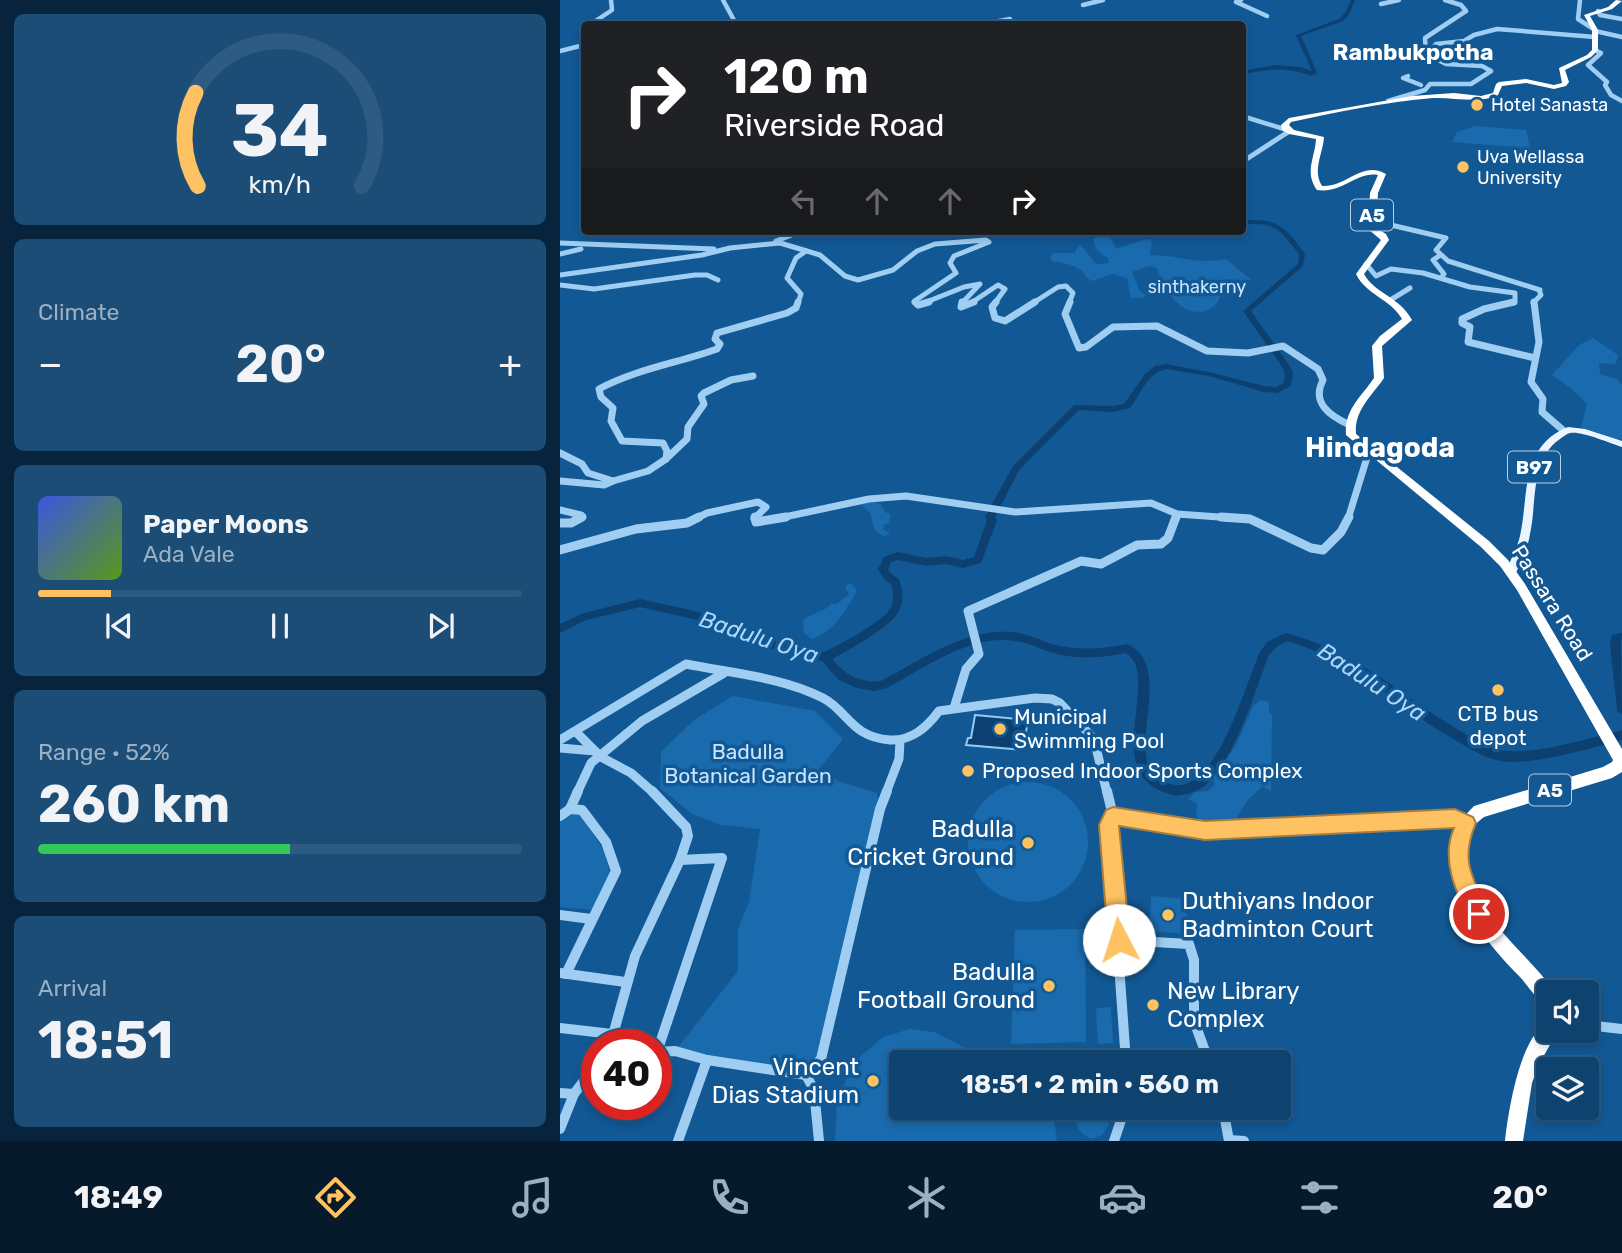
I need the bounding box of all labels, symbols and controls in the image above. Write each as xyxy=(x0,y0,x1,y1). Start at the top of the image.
district label: Rambukpotha xyxy=(1332,38,1494,66)
text: 120 m xyxy=(724,47,869,105)
icon: right xyxy=(609,49,700,140)
text: 34 xyxy=(231,88,329,174)
place label: Hotel Sanasta xyxy=(1491,94,1608,116)
marker: Hotel Sanasta xyxy=(1469,97,1485,113)
text: Riverside Road xyxy=(724,106,945,144)
place label: Uva Wellassa University xyxy=(1477,146,1584,189)
marker: Uva Wellassa University xyxy=(1455,159,1471,175)
text: km/h xyxy=(249,170,311,199)
icon: left xyxy=(785,182,823,220)
icon: ahead xyxy=(858,182,896,220)
icon: ahead xyxy=(931,182,969,220)
icon: right xyxy=(1004,182,1042,220)
road number: A5 xyxy=(1351,200,1393,230)
park label: sinthakerny xyxy=(1148,276,1246,298)
text: Climate xyxy=(38,298,119,326)
text: 20° xyxy=(235,333,326,395)
text: − xyxy=(38,341,63,387)
text: + xyxy=(498,341,522,387)
district label: Hindagoda xyxy=(1305,431,1455,464)
road number: B97 xyxy=(1508,452,1560,482)
text: Paper Moons xyxy=(143,509,309,540)
text: Ada Vale xyxy=(143,540,235,568)
street label: Passara Road xyxy=(1507,540,1598,665)
water label: Badulu Oya xyxy=(696,605,822,669)
icon: previous xyxy=(100,607,138,645)
icon: pause xyxy=(261,607,299,645)
icon: next xyxy=(422,607,460,645)
water label: Badulu Oya xyxy=(1313,637,1431,727)
marker: CTB bus depot xyxy=(1490,682,1506,698)
place label: CTB bus depot xyxy=(1457,701,1539,750)
place label: Municipal Swimming Pool xyxy=(1014,704,1164,753)
marker: Municipal Swimming Pool xyxy=(992,721,1008,737)
text: Range · 52% xyxy=(38,738,170,766)
park label: Badulla Botanical Garden xyxy=(664,739,832,788)
place label: Proposed Indoor Sports Complex xyxy=(982,758,1303,783)
marker: Proposed Indoor Sports Complex xyxy=(960,763,976,779)
text: 260 km xyxy=(38,773,230,835)
road number: A5 xyxy=(1529,775,1571,806)
place label: Badulla Cricket Ground xyxy=(847,815,1014,871)
marker: Badulla Cricket Ground xyxy=(1020,835,1036,851)
pin xyxy=(1449,884,1509,944)
place label: Duthiyans Indoor Badminton Court xyxy=(1182,887,1374,943)
icon: arrive xyxy=(1460,895,1498,933)
position arrow xyxy=(1082,903,1156,977)
marker: Duthiyans Indoor Badminton Court xyxy=(1160,907,1176,923)
place label: Badulla Football Ground xyxy=(857,958,1035,1014)
text: Arrival xyxy=(38,974,107,1002)
place label: New Library Complex xyxy=(1167,977,1300,1033)
marker: Badulla Football Ground xyxy=(1041,978,1057,994)
map controls xyxy=(1536,980,1599,1120)
button: sound xyxy=(1536,980,1599,1043)
marker: New Library Complex xyxy=(1145,997,1161,1013)
text: 18:51 xyxy=(38,1009,173,1071)
speed limit sign: 40 xyxy=(581,1029,672,1120)
place label: Vincent Dias Stadium xyxy=(712,1053,859,1109)
button: layers xyxy=(1536,1057,1599,1120)
text: 18:51 · 2 min · 560 m xyxy=(961,1069,1219,1100)
marker: Vincent Dias Stadium xyxy=(865,1073,881,1089)
icon: directions xyxy=(311,1173,360,1222)
icon: music xyxy=(508,1173,557,1222)
icon: phone xyxy=(705,1173,754,1222)
icon: climate xyxy=(902,1173,951,1222)
icon: car xyxy=(1098,1173,1147,1222)
icon: filters xyxy=(1295,1173,1344,1222)
text: 18:49 xyxy=(74,1178,163,1216)
text: 20° xyxy=(1492,1178,1548,1216)

